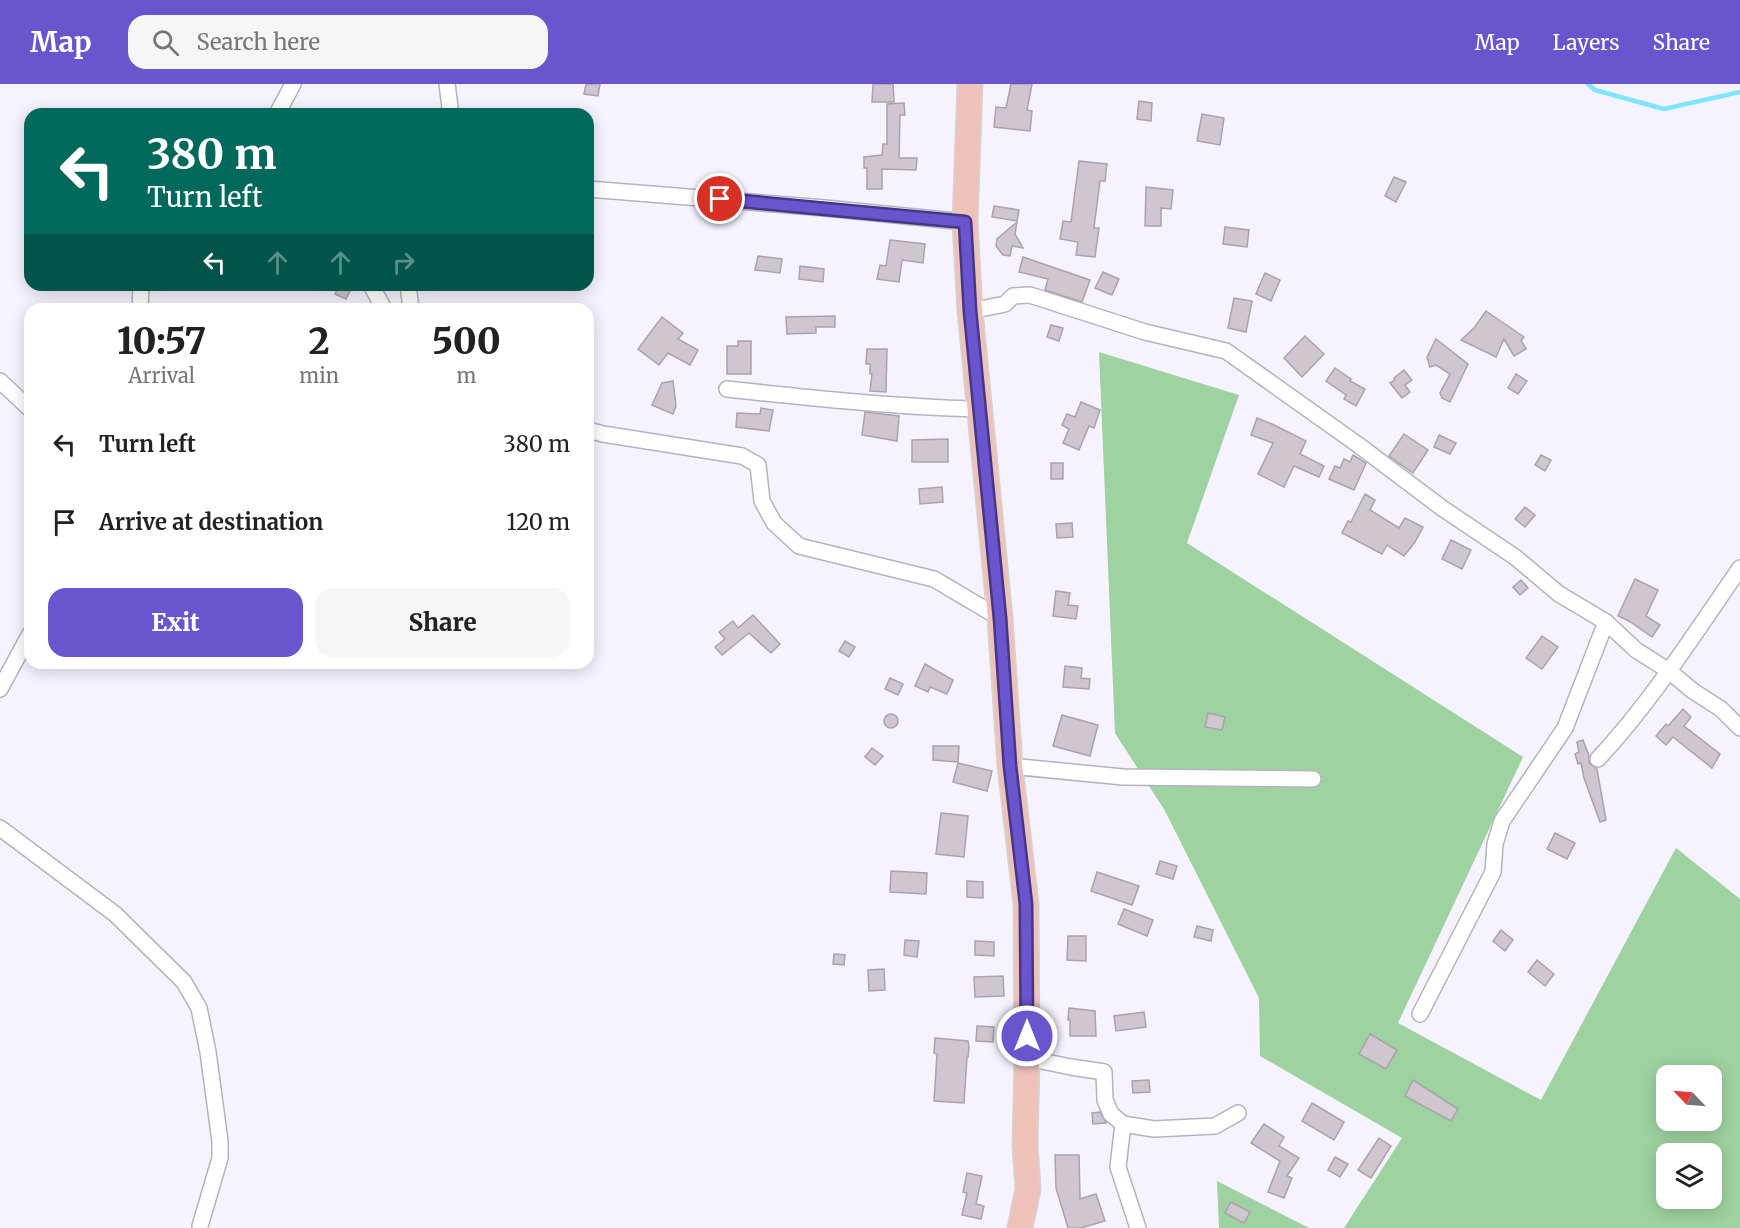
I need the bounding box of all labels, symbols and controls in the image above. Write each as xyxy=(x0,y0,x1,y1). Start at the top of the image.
search box xyxy=(128,15,548,69)
text: Map xyxy=(30,24,92,60)
icon: search xyxy=(149,26,182,59)
text: Search here xyxy=(197,28,320,56)
text: Map xyxy=(1475,29,1520,56)
text: Layers xyxy=(1553,29,1620,56)
text: Share xyxy=(1653,29,1710,56)
text: 380 m xyxy=(147,128,276,180)
icon: left xyxy=(48,132,126,210)
pin xyxy=(694,173,745,224)
text: Turn left xyxy=(147,180,262,214)
icon: arrive xyxy=(703,182,736,215)
icon: left xyxy=(198,246,231,279)
icon: ahead xyxy=(261,246,294,279)
icon: ahead xyxy=(324,246,357,279)
icon: right xyxy=(387,246,420,279)
text: 10:57 xyxy=(117,319,206,364)
text: 2 xyxy=(309,319,330,364)
text: 500 xyxy=(432,319,501,364)
text: Arrival xyxy=(128,363,195,388)
text: min xyxy=(299,363,339,388)
text: m xyxy=(457,363,476,388)
icon: left xyxy=(48,428,81,461)
text: Turn left xyxy=(99,430,196,458)
text: 380 m xyxy=(503,430,570,458)
icon: arrive xyxy=(48,506,81,539)
text: Arrive at destination xyxy=(99,508,323,536)
text: 120 m xyxy=(506,508,570,536)
button: Exit xyxy=(48,588,303,657)
button: Share xyxy=(315,588,570,657)
position arrow xyxy=(995,1004,1059,1068)
north arrow xyxy=(1656,1065,1722,1131)
map controls xyxy=(1656,1065,1722,1209)
button: layers xyxy=(1656,1143,1722,1209)

